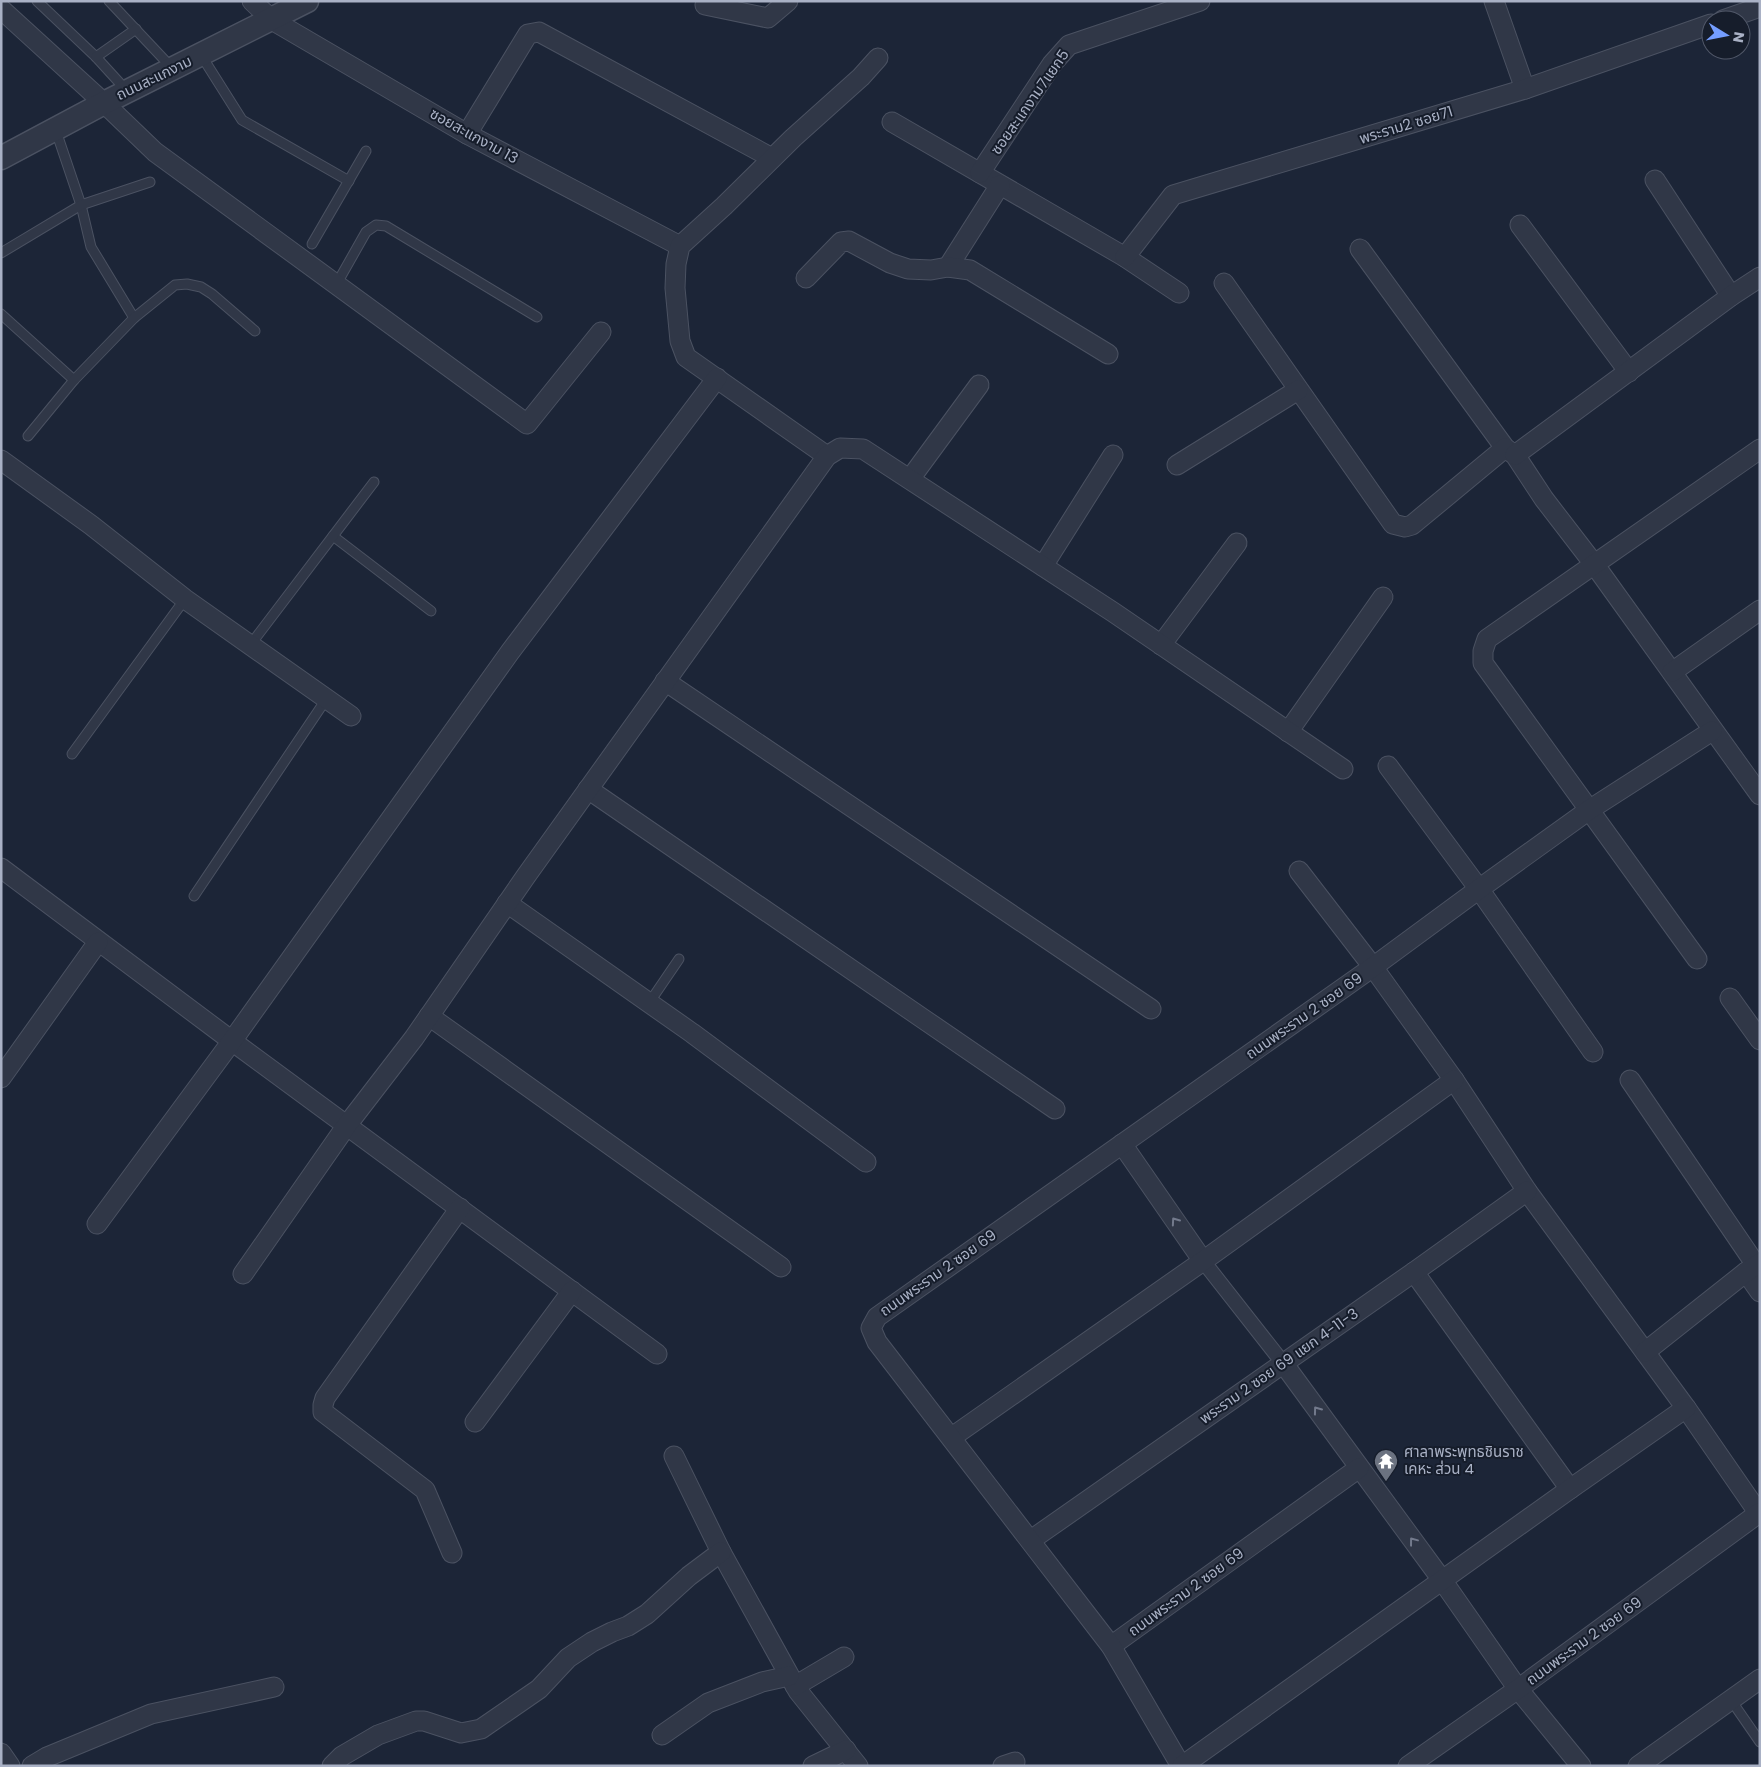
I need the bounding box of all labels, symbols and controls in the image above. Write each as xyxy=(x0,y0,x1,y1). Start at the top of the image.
north arrow xyxy=(1701,10,1751,60)
text: N xyxy=(1728,30,1750,44)
street label: ซอยสะแกงาม7แยก5 xyxy=(985,45,1074,159)
street label: ถนนสะแกงาม xyxy=(112,50,195,105)
street label: พระราม2 ซอย71 xyxy=(1356,100,1455,149)
street label: ซอยสะแกงาม 13 xyxy=(426,103,522,169)
street label: ถนนพระราม 2 ซอย 69 xyxy=(1241,967,1366,1064)
one-way arrow xyxy=(1172,1217,1181,1227)
street label: ถนนพระราม 2 ซอย 69 xyxy=(875,1224,1000,1321)
street label: พระราม 2 ซอย 69 แยก 4-11-3 xyxy=(1195,1303,1362,1428)
one-way arrow xyxy=(1314,1406,1323,1416)
place label: ศาลาพระพุทธชินราช เคหะ ส่วน 4 xyxy=(1404,1441,1524,1479)
temple icon: ศาลาพระพุทธชินราช เคหะ ส่วน 4 xyxy=(1373,1448,1399,1482)
one-way arrow xyxy=(1410,1537,1419,1547)
street label: ถนนพระราม 2 ซอย 69 xyxy=(1124,1542,1248,1641)
street label: ถนนพระราม 2 ซอย 69 xyxy=(1522,1591,1646,1690)

